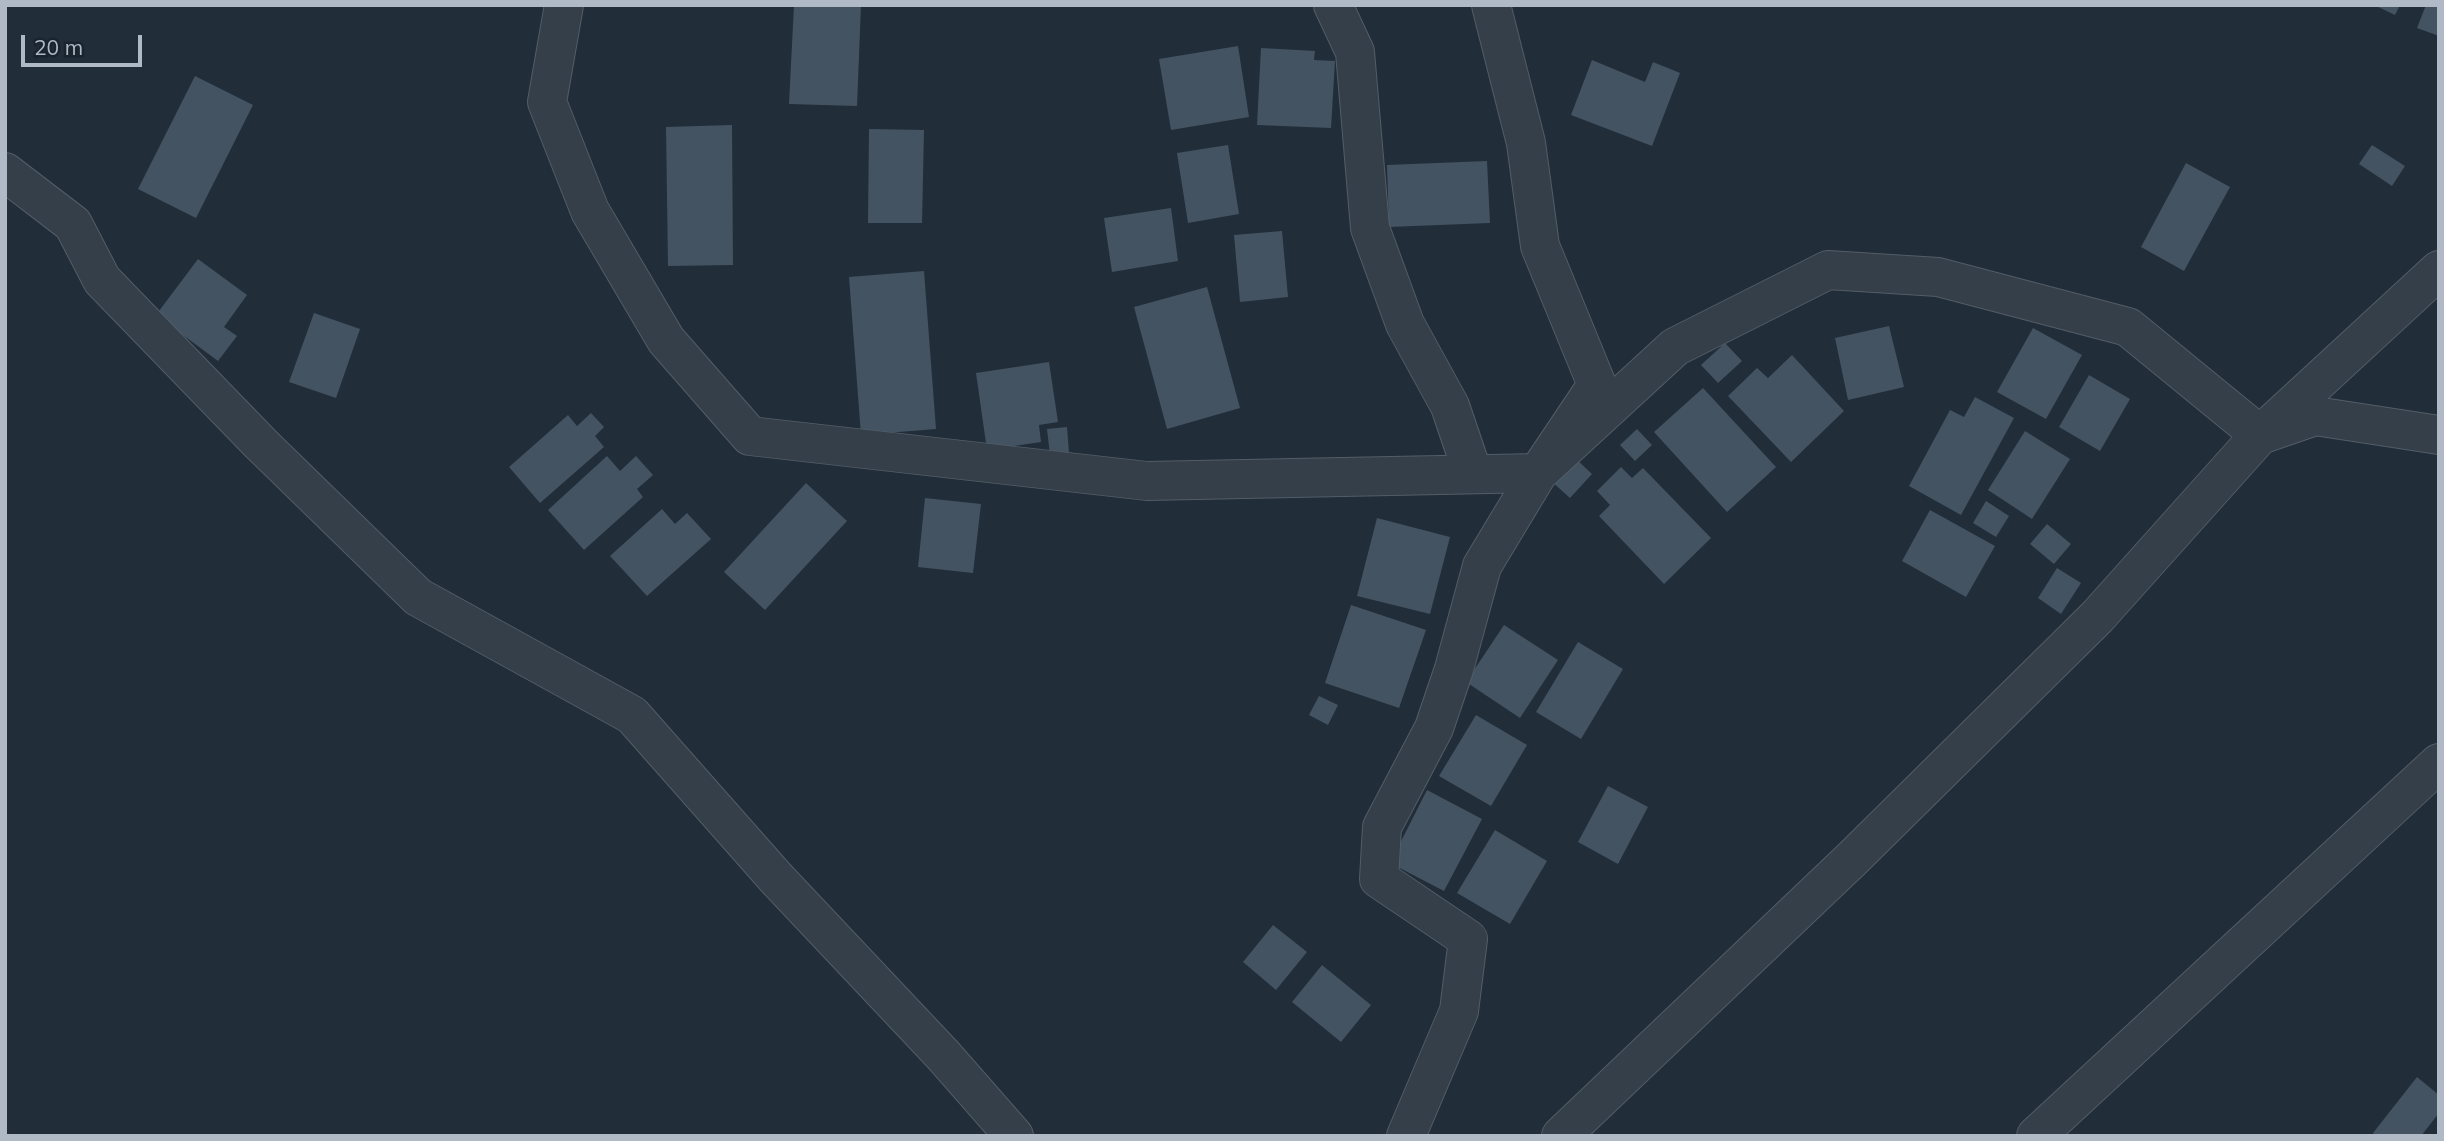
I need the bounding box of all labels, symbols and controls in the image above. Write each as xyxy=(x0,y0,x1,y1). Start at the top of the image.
scale bar xyxy=(24,21,145,65)
text: 20 m xyxy=(34,34,83,60)

